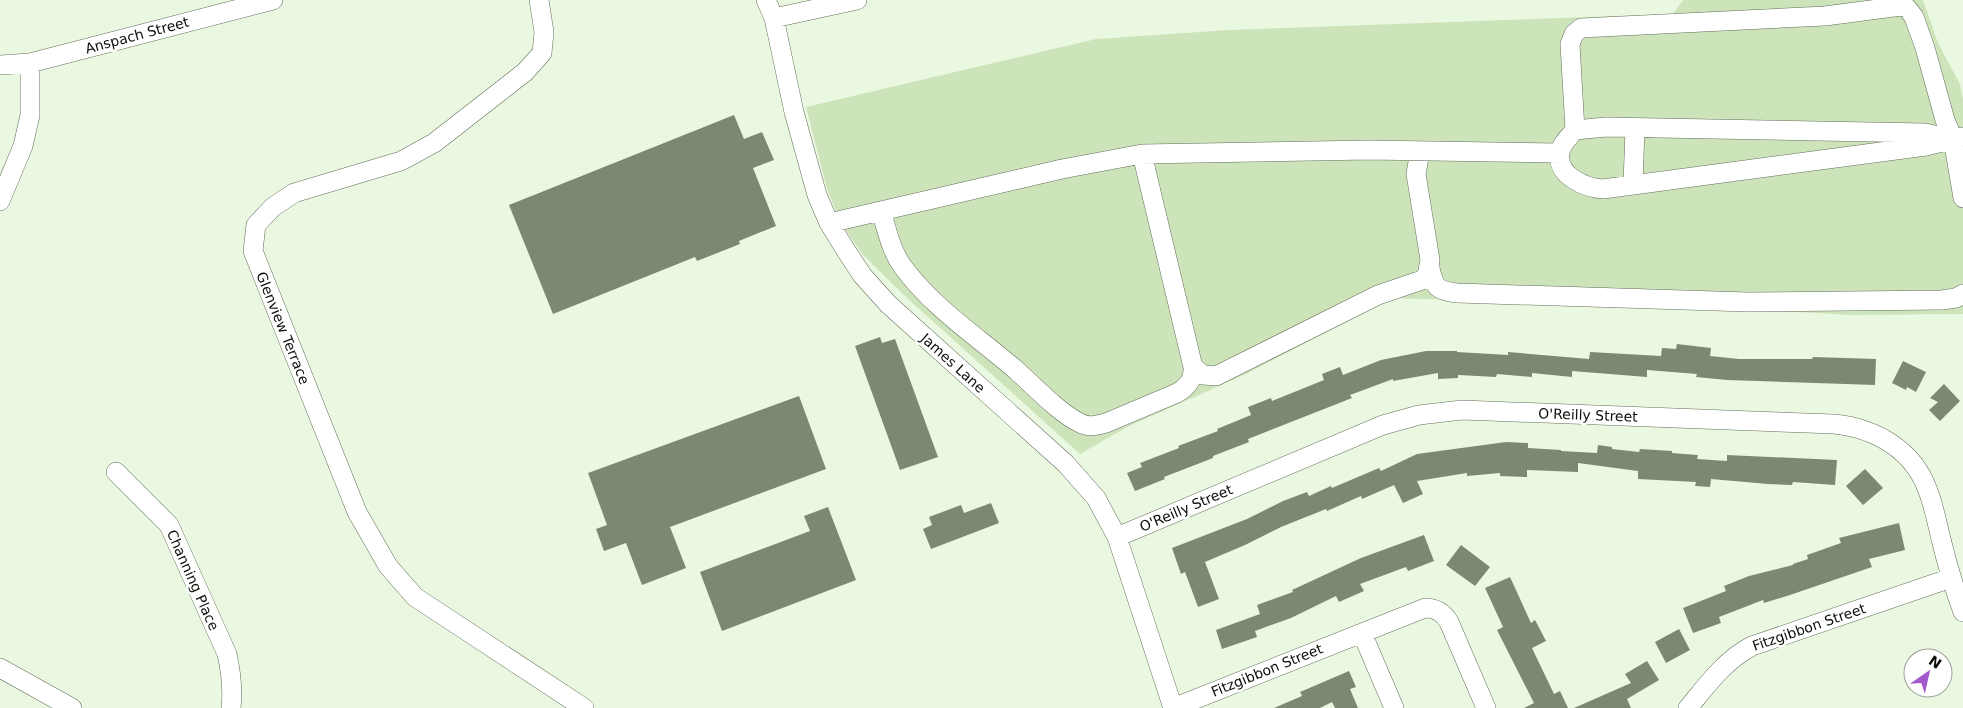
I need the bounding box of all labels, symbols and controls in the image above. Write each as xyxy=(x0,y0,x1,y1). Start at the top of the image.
street label: Anspach Street xyxy=(83,13,191,57)
street label: Glenview Terrace xyxy=(253,269,313,387)
street label: James Lane xyxy=(917,329,988,396)
street label: O'Reilly Street xyxy=(1538,405,1639,425)
street label: O'Reilly Street xyxy=(1137,481,1235,535)
street label: Channing Place xyxy=(164,527,222,633)
street label: Fitzgibbon Street xyxy=(1750,600,1868,654)
street label: Fitzgibbon Street xyxy=(1209,640,1326,700)
north arrow xyxy=(1903,648,1953,698)
text: N xyxy=(1926,652,1945,672)

